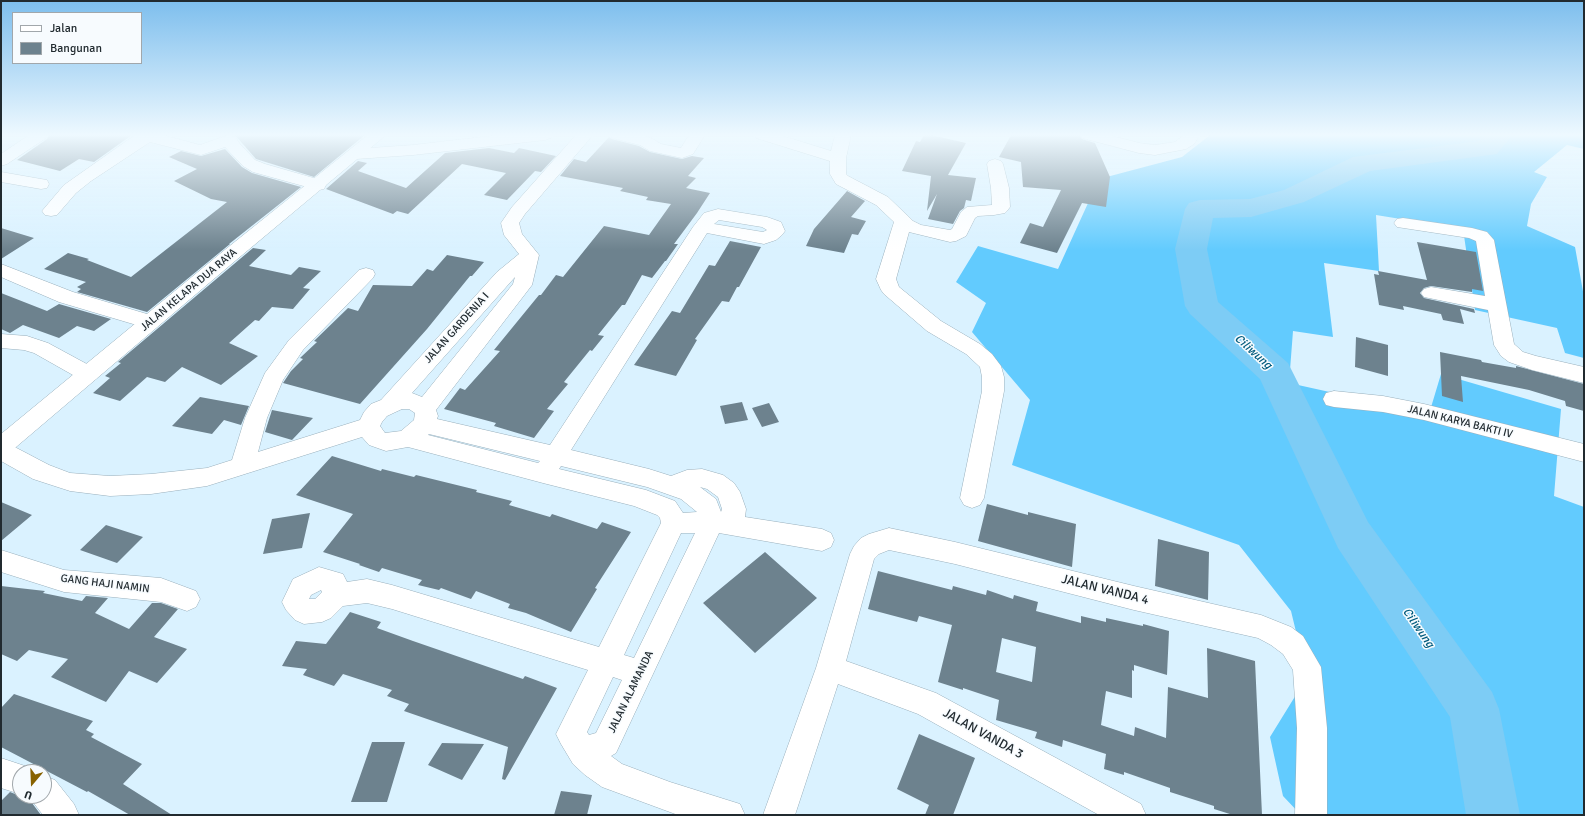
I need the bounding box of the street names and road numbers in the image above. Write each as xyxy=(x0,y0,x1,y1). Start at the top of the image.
street label: JALAN KELAPA DUA RAYA xyxy=(138,246,240,334)
street label: JALAN GARDENIA I xyxy=(422,290,492,366)
street label: JALAN KARYA BAKTI IV xyxy=(1406,403,1514,441)
street label: GANG HAJI NAMIN xyxy=(60,572,150,596)
street label: JALAN VANDA 4 xyxy=(1060,572,1150,608)
street label: JALAN ALAMANDA xyxy=(605,649,657,735)
street label: JALAN VANDA 3 xyxy=(940,705,1026,763)

